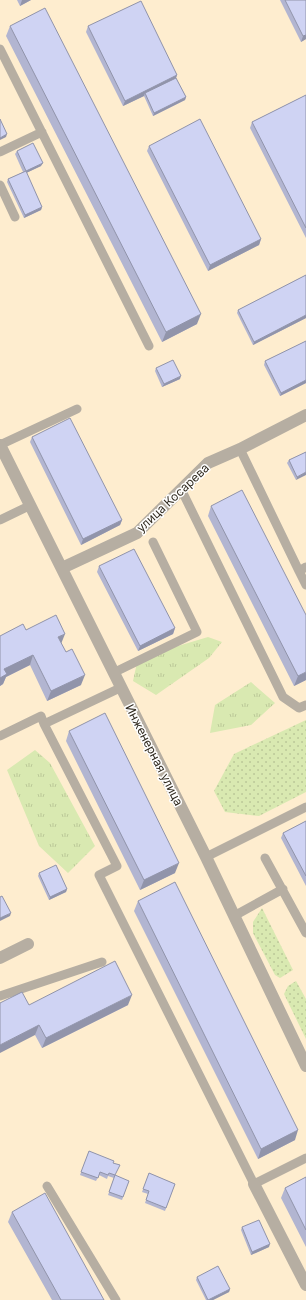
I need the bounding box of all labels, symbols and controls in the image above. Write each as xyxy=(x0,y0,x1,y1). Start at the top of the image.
street label: улица Косарева xyxy=(133,460,212,535)
street label: Инженерная улица xyxy=(122,701,187,808)

